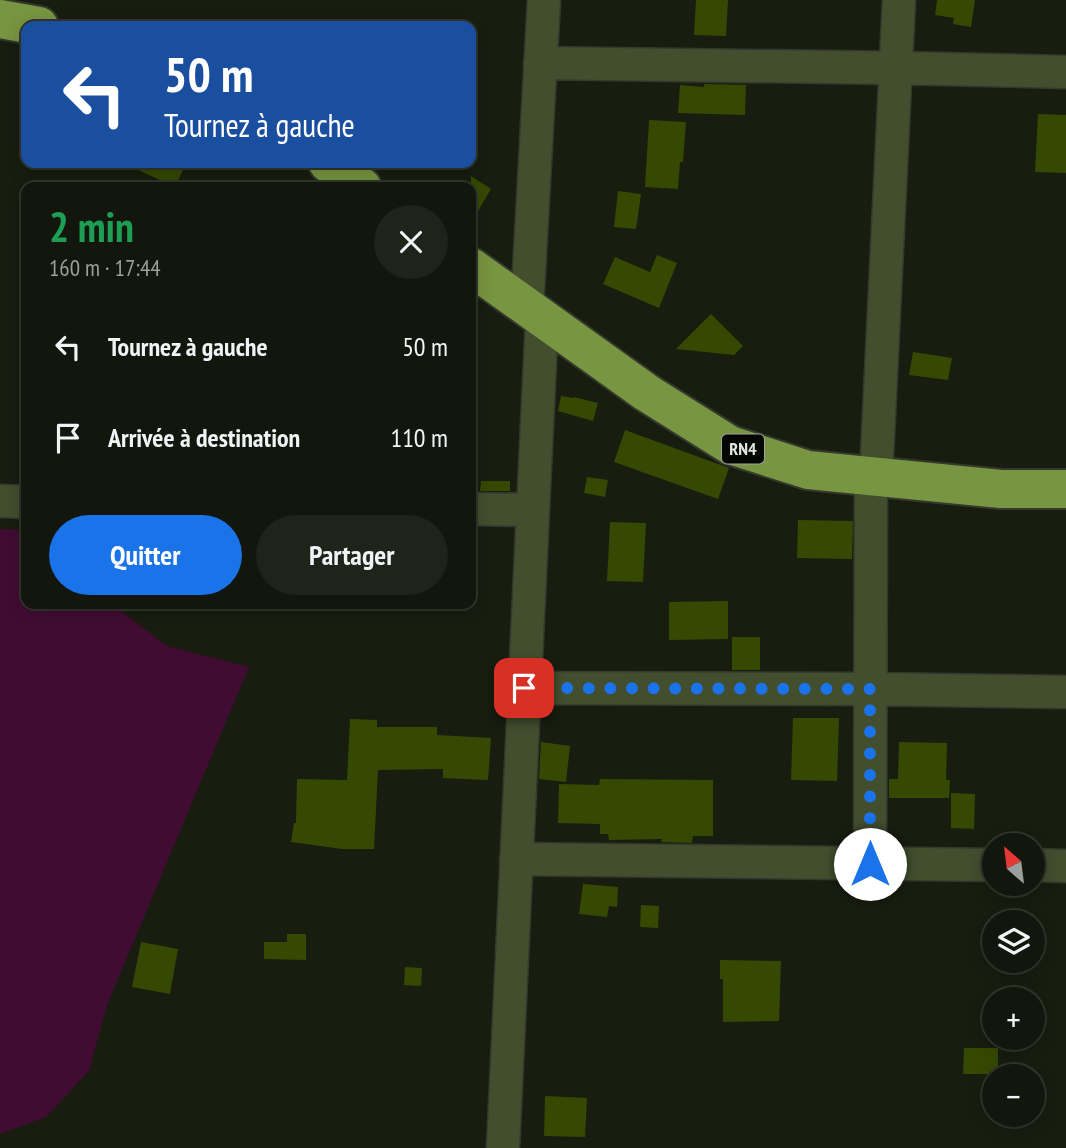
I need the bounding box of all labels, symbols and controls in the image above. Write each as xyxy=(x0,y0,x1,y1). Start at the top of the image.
text: 50 m xyxy=(164,42,253,106)
icon: left xyxy=(49,49,140,140)
text: Tournez à gauche xyxy=(164,104,355,146)
text: 2 min xyxy=(49,199,134,254)
button: close xyxy=(374,205,448,279)
text: 160 m · 17:44 xyxy=(49,253,161,282)
icon: left xyxy=(49,328,87,366)
text: Tournez à gauche xyxy=(108,330,268,363)
text: 50 m xyxy=(402,330,448,363)
icon: arrive xyxy=(49,419,87,457)
text: Arrivée à destination xyxy=(108,421,300,454)
text: 110 m xyxy=(390,421,448,454)
road number: RN4 xyxy=(722,434,764,463)
button: Quitter xyxy=(49,515,242,595)
button: Partager xyxy=(256,515,448,595)
pin xyxy=(494,658,554,718)
icon: arrive xyxy=(505,669,543,707)
position arrow xyxy=(833,827,907,901)
north arrow xyxy=(982,833,1045,896)
map controls xyxy=(982,833,1045,1127)
button: layers xyxy=(982,910,1045,973)
button: + xyxy=(982,987,1045,1050)
button: − xyxy=(982,1064,1045,1127)

